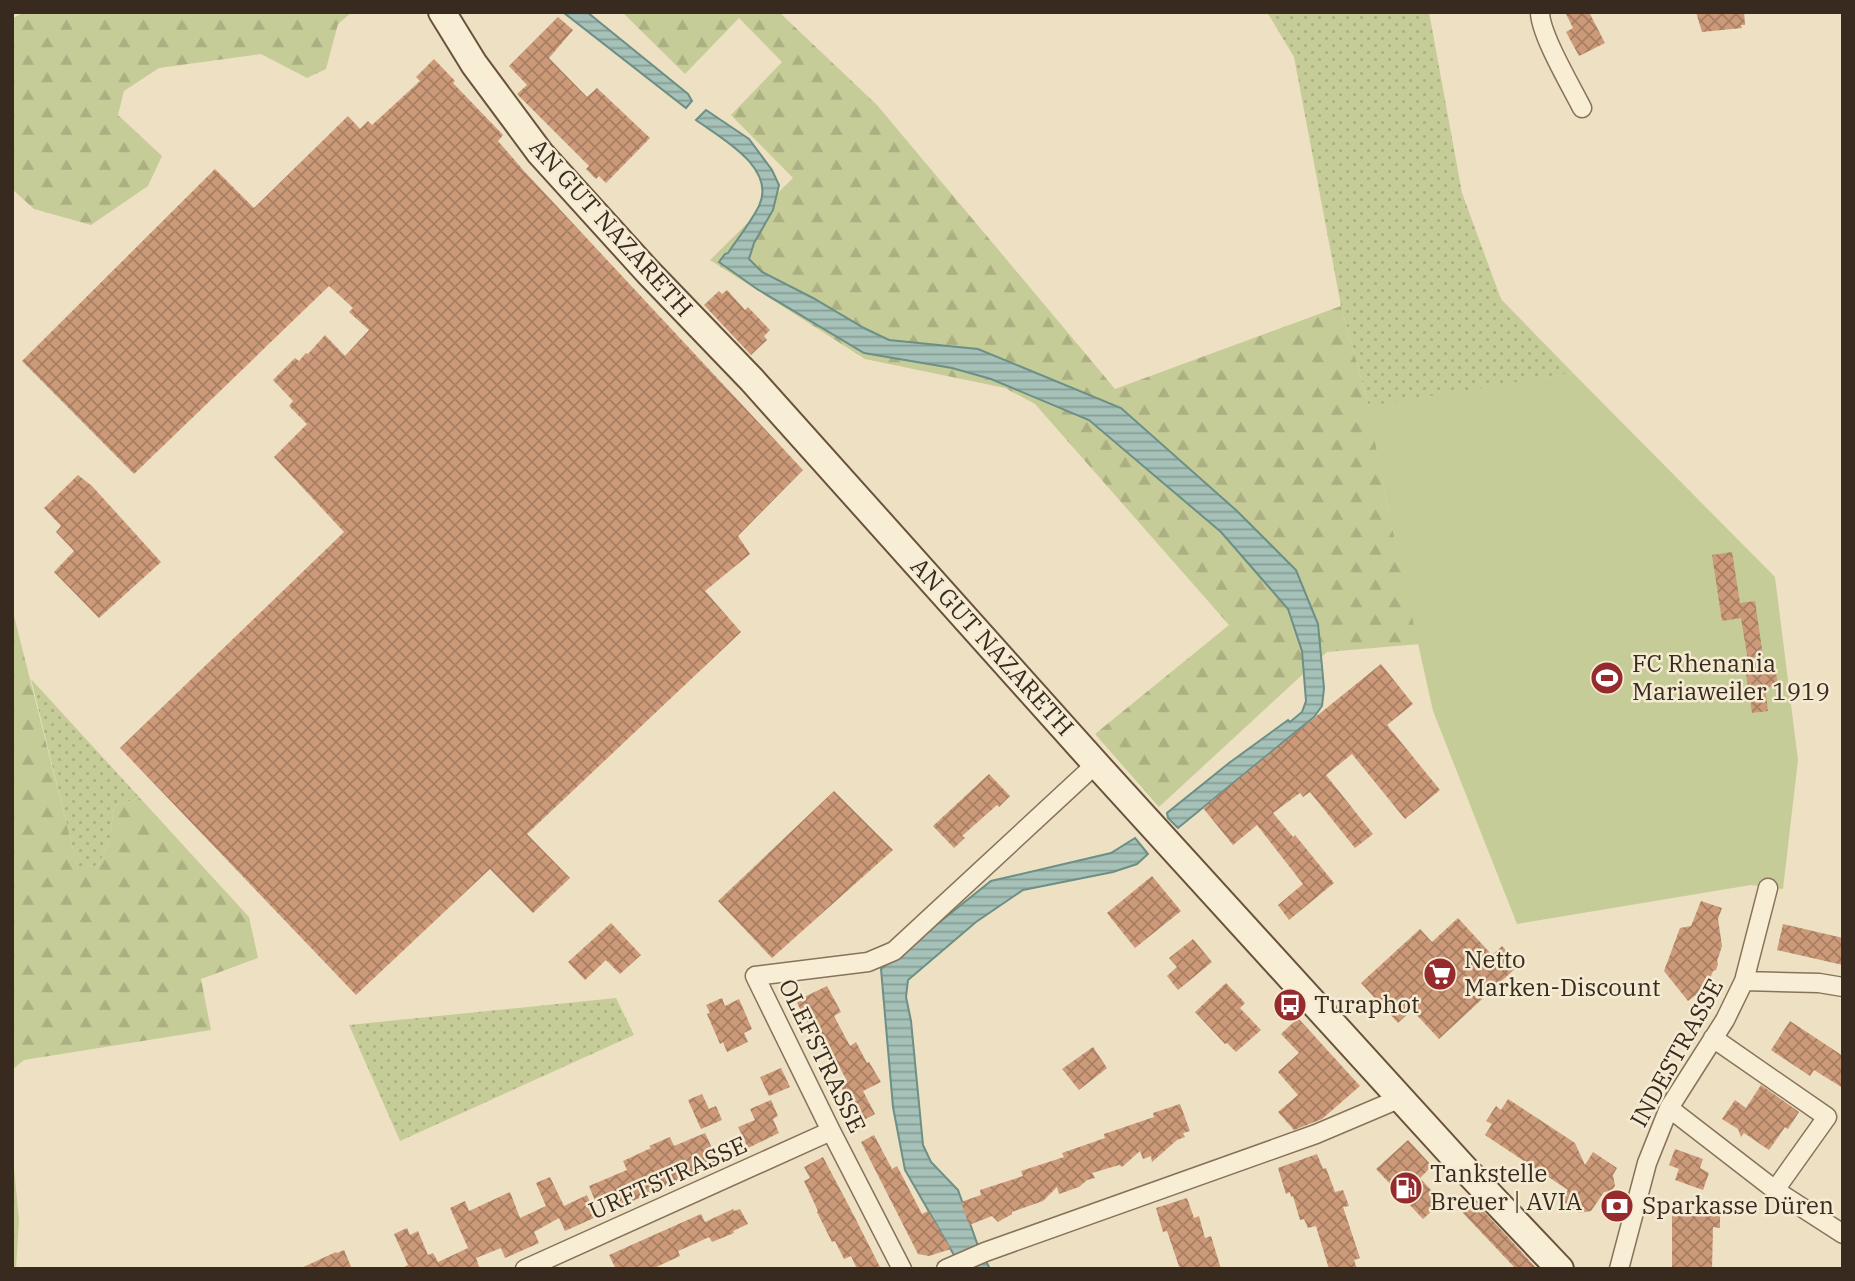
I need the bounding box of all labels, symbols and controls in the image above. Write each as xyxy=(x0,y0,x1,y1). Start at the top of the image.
street label: AN GUT NAZARETH xyxy=(523,131,700,323)
street label: AN GUT NAZARETH xyxy=(904,550,1081,742)
place label: FC Rhenania Mariaweiler 1919 xyxy=(1632,647,1830,707)
sports icon: FC Rhenania Mariaweiler 1919 xyxy=(1588,659,1626,697)
place label: Netto Marken-Discount xyxy=(1464,943,1661,1003)
supermarket icon: Netto Marken-Discount xyxy=(1421,955,1459,993)
street label: OLEFSTRASSE xyxy=(772,973,874,1138)
street label: INDESTRASSE xyxy=(1622,973,1730,1132)
bus stop icon: Turaphot xyxy=(1271,986,1309,1024)
place label: Turaphot xyxy=(1314,988,1419,1020)
street label: URFTSTRASSE xyxy=(583,1128,752,1226)
place label: Tankstelle Breuer | AVIA xyxy=(1430,1157,1583,1217)
fuel station icon: Tankstelle Breuer | AVIA xyxy=(1387,1169,1425,1207)
bank icon: Sparkasse Düren xyxy=(1598,1187,1636,1225)
place label: Sparkasse Düren xyxy=(1642,1189,1834,1221)

